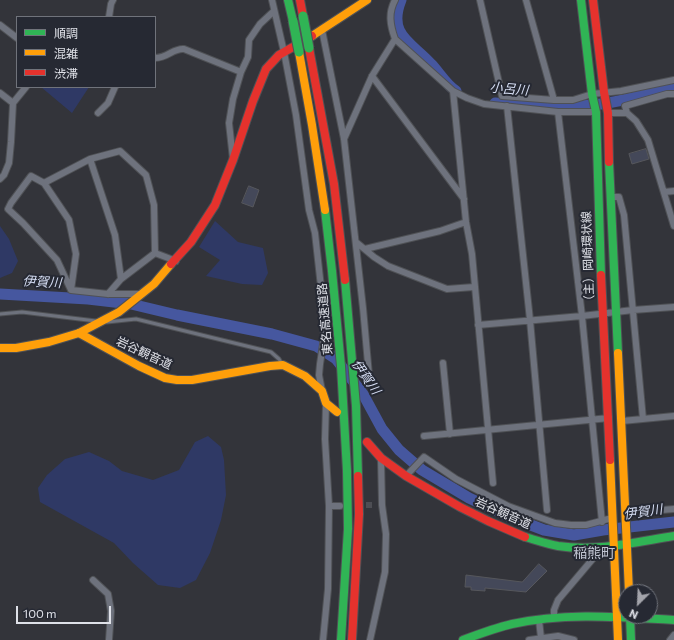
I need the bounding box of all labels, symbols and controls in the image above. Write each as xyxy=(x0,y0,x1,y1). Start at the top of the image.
legend xyxy=(16,16,156,88)
text: 順調 xyxy=(54,26,78,40)
text: 混雑 xyxy=(54,46,78,60)
text: 渋滞 xyxy=(54,66,78,80)
water label: 小呂川 xyxy=(489,80,529,98)
street label: （主）岡崎環状線 xyxy=(579,211,597,307)
water label: 伊賀川 xyxy=(22,273,62,291)
street label: 東名高速道路 xyxy=(315,283,335,355)
street label: 岩谷観音道 xyxy=(114,334,174,372)
water label: 伊賀川 xyxy=(348,357,384,397)
street label: 岩谷観音道 xyxy=(473,494,533,532)
water label: 伊賀川 xyxy=(623,502,663,522)
district label: 稲熊町 xyxy=(573,545,615,561)
north arrow xyxy=(618,584,658,624)
scale bar xyxy=(18,598,113,624)
text: 100 m xyxy=(23,606,57,620)
text: N xyxy=(627,607,640,622)

